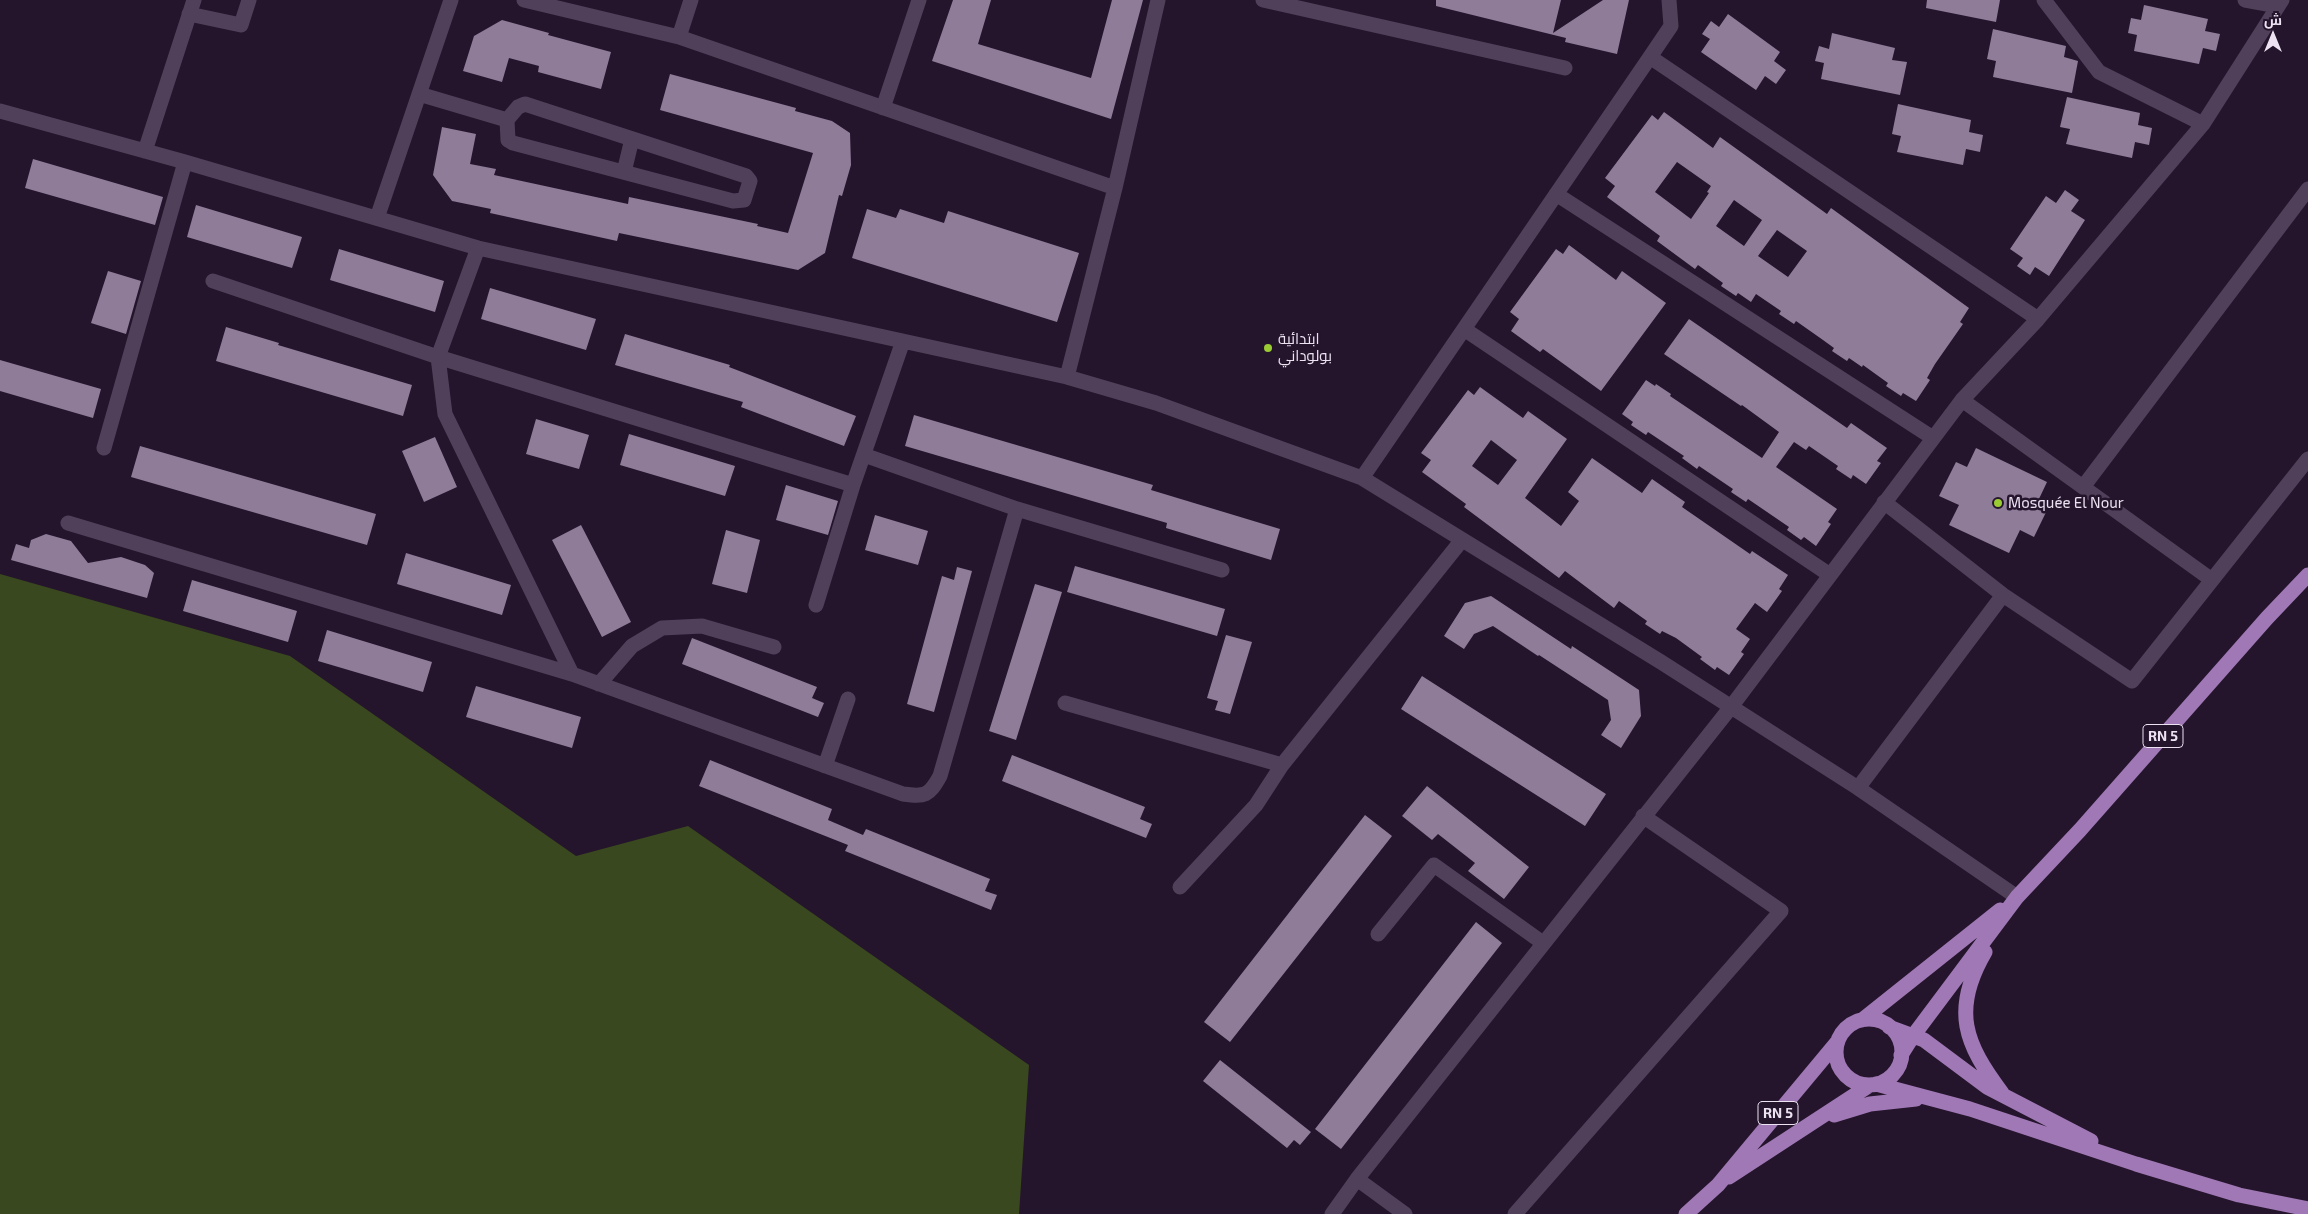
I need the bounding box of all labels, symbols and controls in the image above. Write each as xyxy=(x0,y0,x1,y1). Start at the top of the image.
north arrow xyxy=(2248,10,2298,60)
text: ش xyxy=(2264,11,2282,28)
place label: ابتدائية بولوداني xyxy=(1278,330,1332,365)
marker: ابتدائية بولوداني xyxy=(1262,342,1274,354)
place label: Mosquée El Nour xyxy=(2008,494,2124,512)
marker: Mosquée El Nour xyxy=(1992,497,2004,509)
road number: RN 5 xyxy=(2143,724,2183,748)
road number: RN 5 xyxy=(1758,1102,1798,1124)

